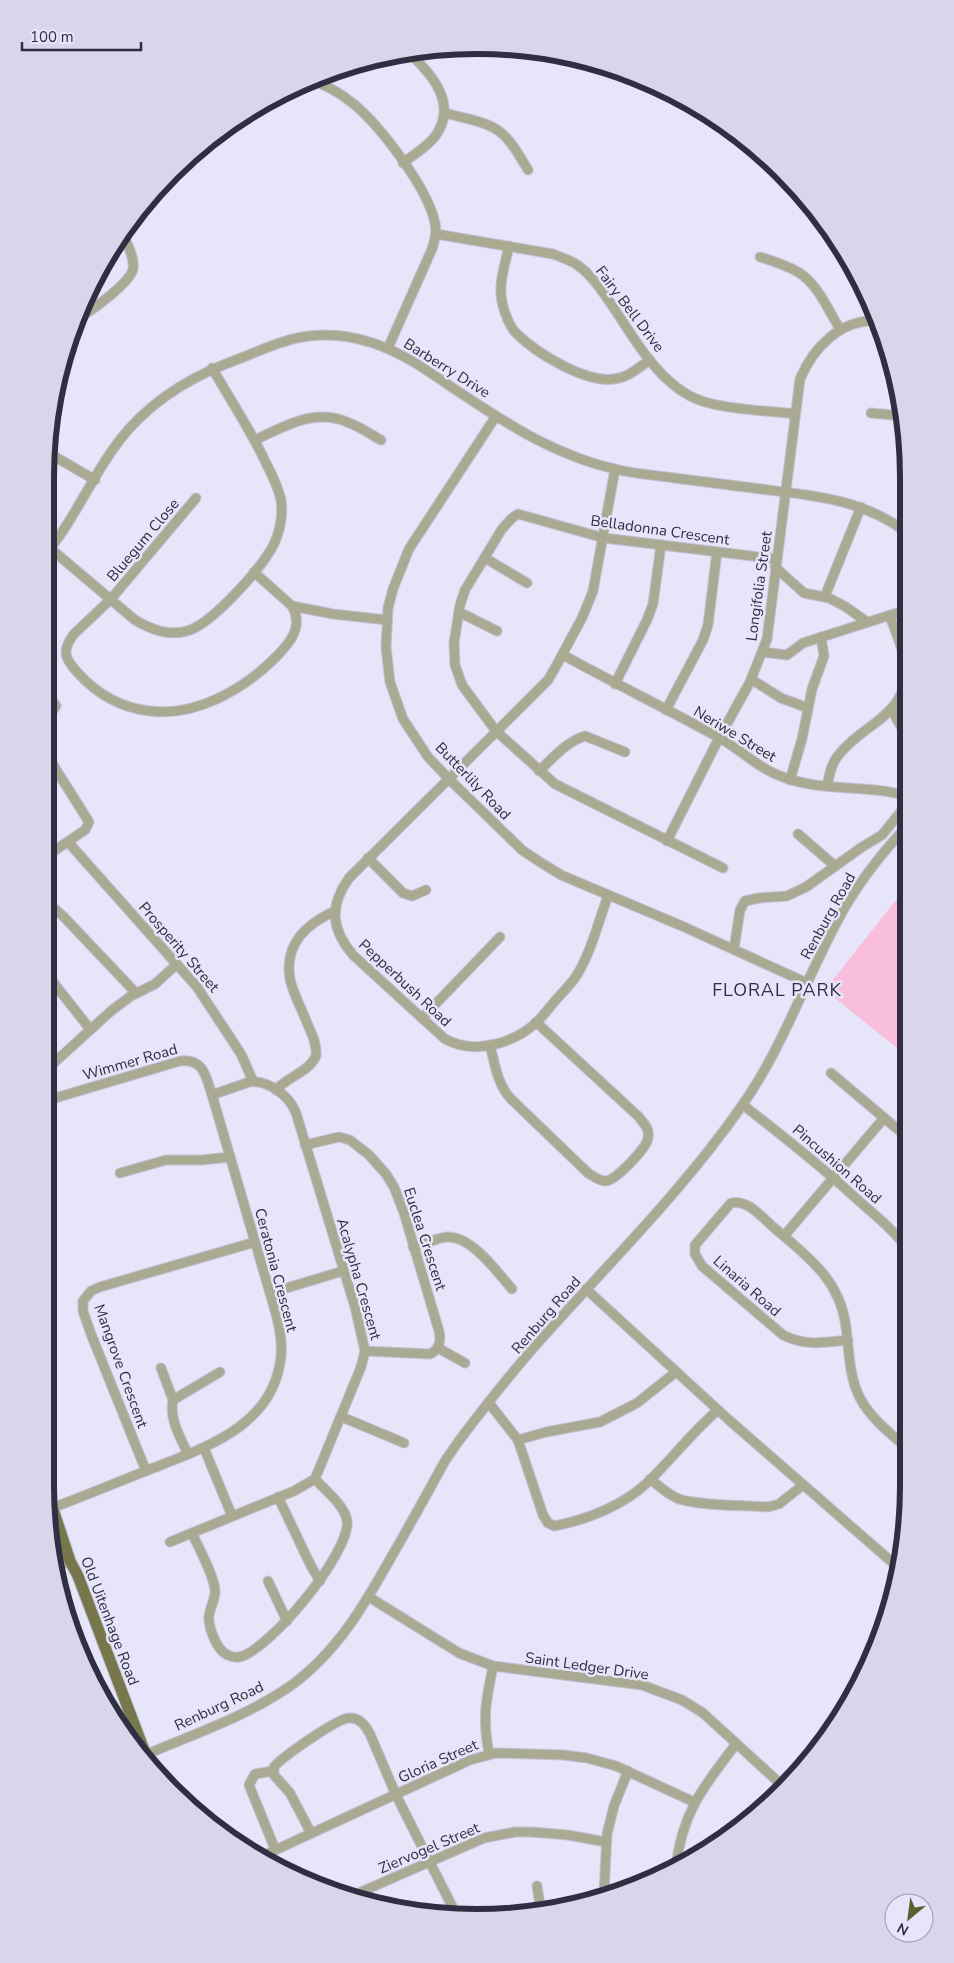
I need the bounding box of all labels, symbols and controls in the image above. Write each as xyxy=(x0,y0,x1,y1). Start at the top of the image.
scale bar xyxy=(22,20,141,52)
text: 100 m xyxy=(30,27,74,47)
street label: Fairy Bell Drive xyxy=(591,262,669,356)
street label: Barberry Drive xyxy=(400,333,494,403)
street label: Bluegum Close xyxy=(102,494,184,586)
street label: Belladonna Crescent xyxy=(589,510,731,550)
street label: Longifolia Street xyxy=(741,529,777,642)
street label: Neriwe Street xyxy=(690,701,781,767)
street label: Butterlily Road xyxy=(431,738,515,824)
street label: Renburg Road xyxy=(796,869,860,963)
street label: Prosperity Street xyxy=(134,898,224,997)
street label: Pepperbush Road xyxy=(354,935,456,1031)
district label: FLORAL PARK xyxy=(712,978,842,1002)
street label: Wimmer Road xyxy=(80,1039,180,1085)
street label: Pincushion Road xyxy=(788,1120,886,1208)
street label: Euclea Crescent xyxy=(399,1185,451,1294)
street label: Ceratonia Crescent xyxy=(250,1206,302,1335)
street label: Acalypha Crescent xyxy=(332,1216,386,1343)
street label: Linaria Road xyxy=(709,1251,785,1321)
street label: Renburg Road xyxy=(507,1272,585,1358)
street label: Mangrove Crescent xyxy=(89,1301,153,1431)
street label: Old Uitenhage Road xyxy=(76,1554,144,1688)
street label: Saint Ledger Drive xyxy=(524,1647,650,1685)
street label: Renburg Road xyxy=(171,1677,267,1735)
street label: Gloria Street xyxy=(395,1734,482,1787)
street label: Ziervogel Street xyxy=(375,1817,483,1878)
north arrow xyxy=(884,1893,934,1943)
text: N xyxy=(894,1918,912,1940)

